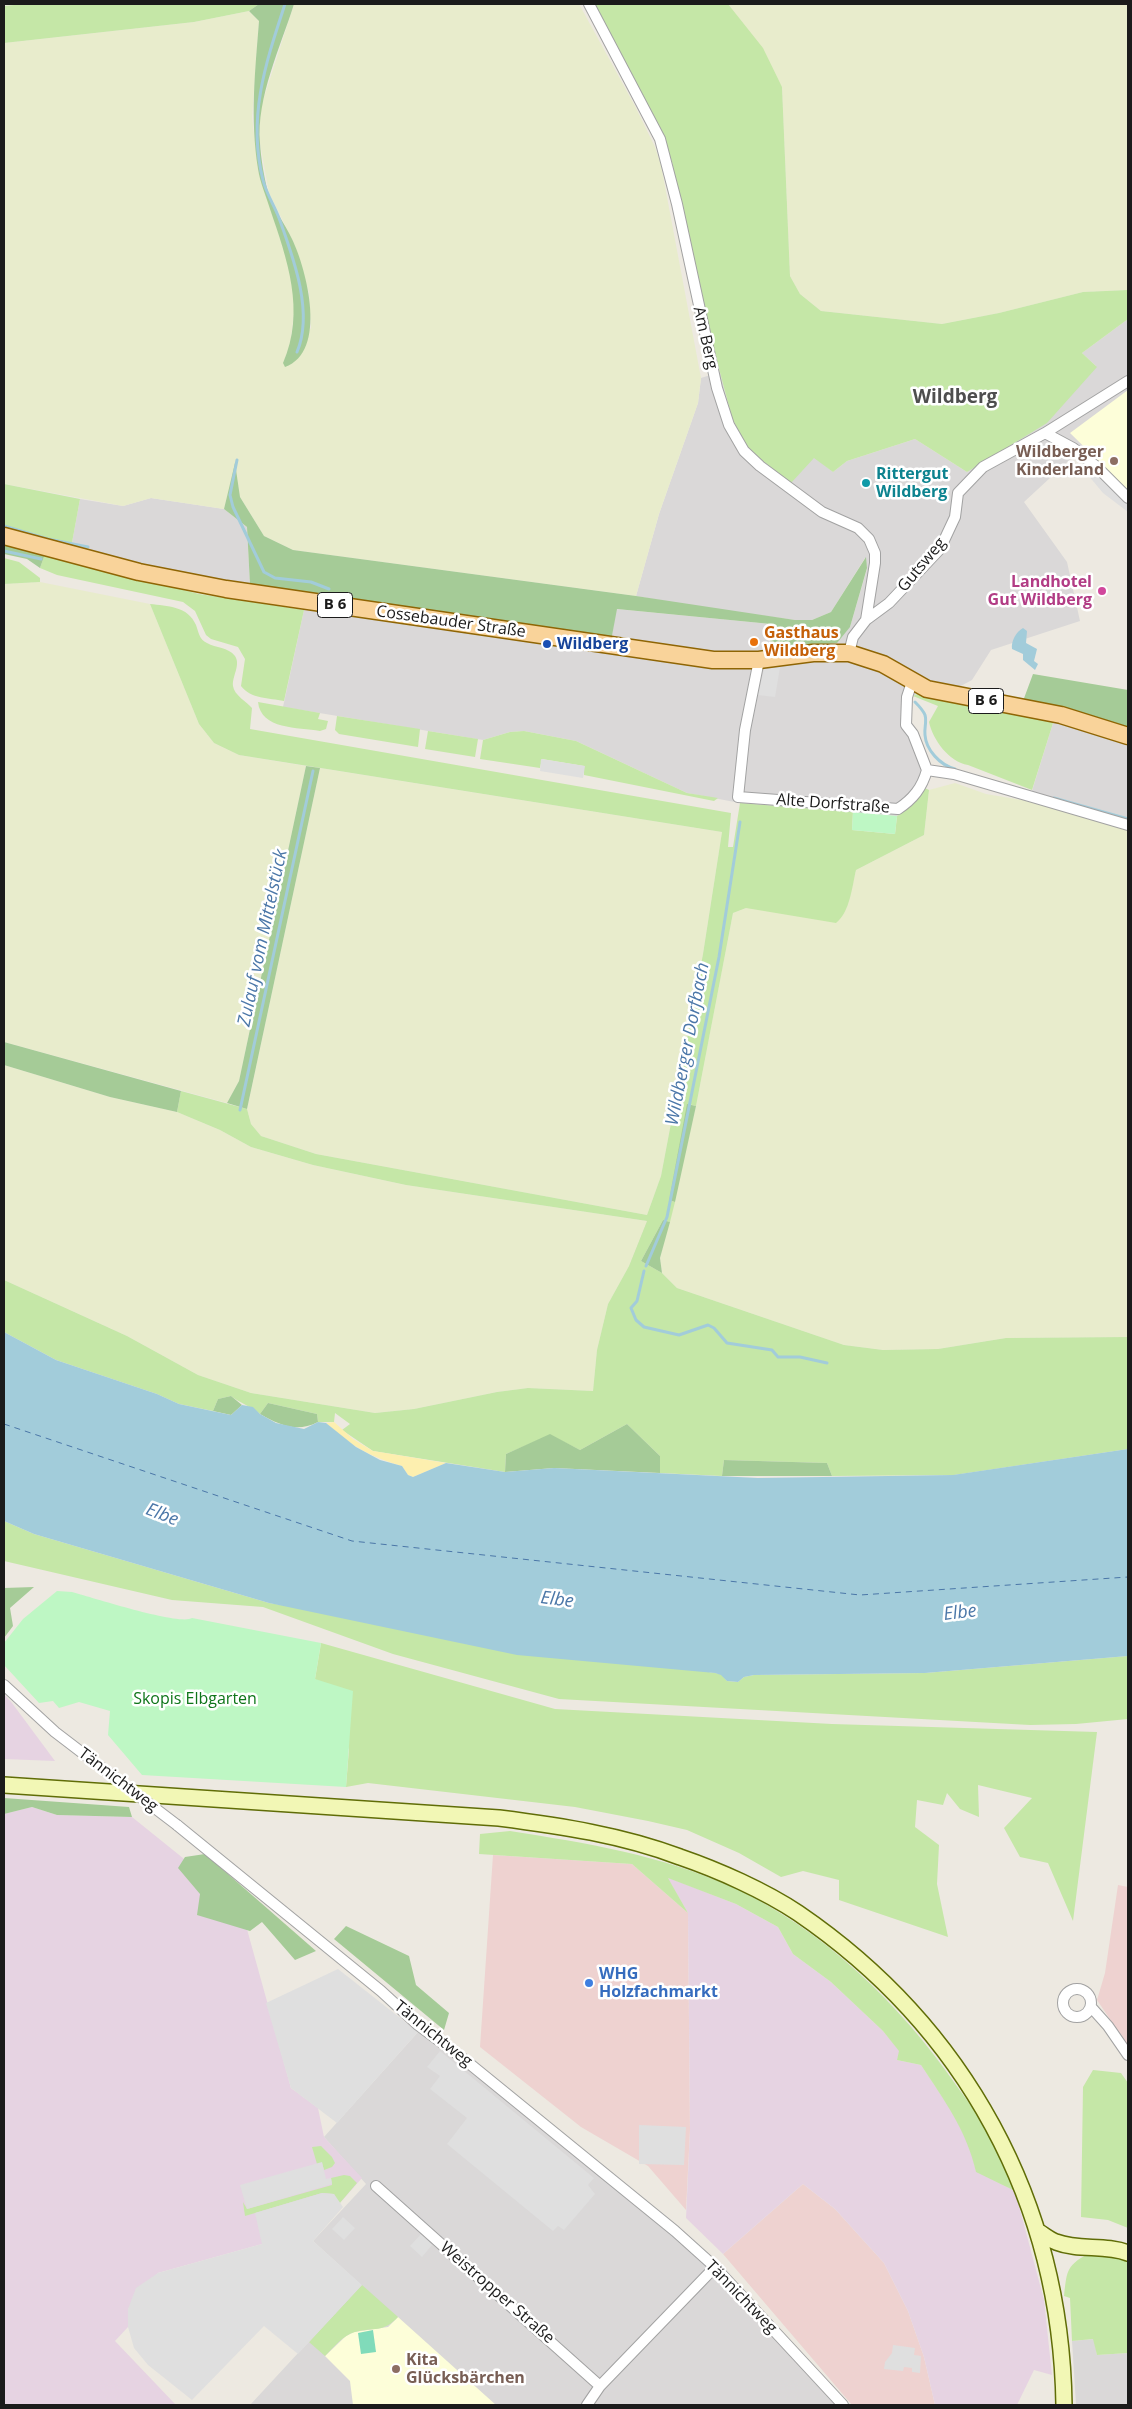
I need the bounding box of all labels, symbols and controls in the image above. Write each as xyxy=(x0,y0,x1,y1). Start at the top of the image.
street label: Am Berg xyxy=(688,305,722,371)
district label: Wildberg xyxy=(913,387,997,409)
place label: Wildberger Kinderland xyxy=(1016,442,1104,480)
marker: Wildberger Kinderland xyxy=(1108,455,1120,467)
place label: Rittergut Wildberg xyxy=(876,464,949,502)
marker: Rittergut Wildberg xyxy=(860,477,872,489)
street label: Gutsweg xyxy=(894,534,950,596)
place label: Landhotel Gut Wildberg xyxy=(988,572,1092,610)
marker: Landhotel Gut Wildberg xyxy=(1096,585,1108,597)
road number: B 6 xyxy=(318,592,352,618)
street label: Cossebauder Straße xyxy=(375,602,527,642)
place label: Gasthaus Wildberg xyxy=(764,623,839,661)
place label: Wildberg xyxy=(557,634,628,654)
marker: Gasthaus Wildberg xyxy=(748,636,760,648)
marker: Wildberg xyxy=(541,638,553,650)
road number: B 6 xyxy=(968,688,1004,714)
street label: Alte Dorfstraße xyxy=(776,790,890,818)
water label: Zulauf vom Mittelstück xyxy=(234,848,292,1028)
water label: Wildberger Dorfbach xyxy=(662,961,714,1127)
water label: Elbe xyxy=(143,1499,181,1531)
water label: Elbe xyxy=(539,1587,575,1613)
water label: Elbe xyxy=(942,1600,978,1626)
park label: Skopis Elbgarten xyxy=(133,1689,257,1709)
street label: Tännichtweg xyxy=(74,1744,162,1816)
place label: WHG Holzfachmarkt xyxy=(599,1964,718,2002)
marker: WHG Holzfachmarkt xyxy=(583,1977,595,1989)
street label: Tännichtweg xyxy=(390,1997,476,2071)
street label: Weistropper Straße xyxy=(436,2238,558,2348)
street label: Tännichtweg xyxy=(701,2256,781,2338)
place label: Kita Glücksbärchen xyxy=(406,2350,525,2388)
marker: Kita Glücksbärchen xyxy=(390,2363,402,2375)

